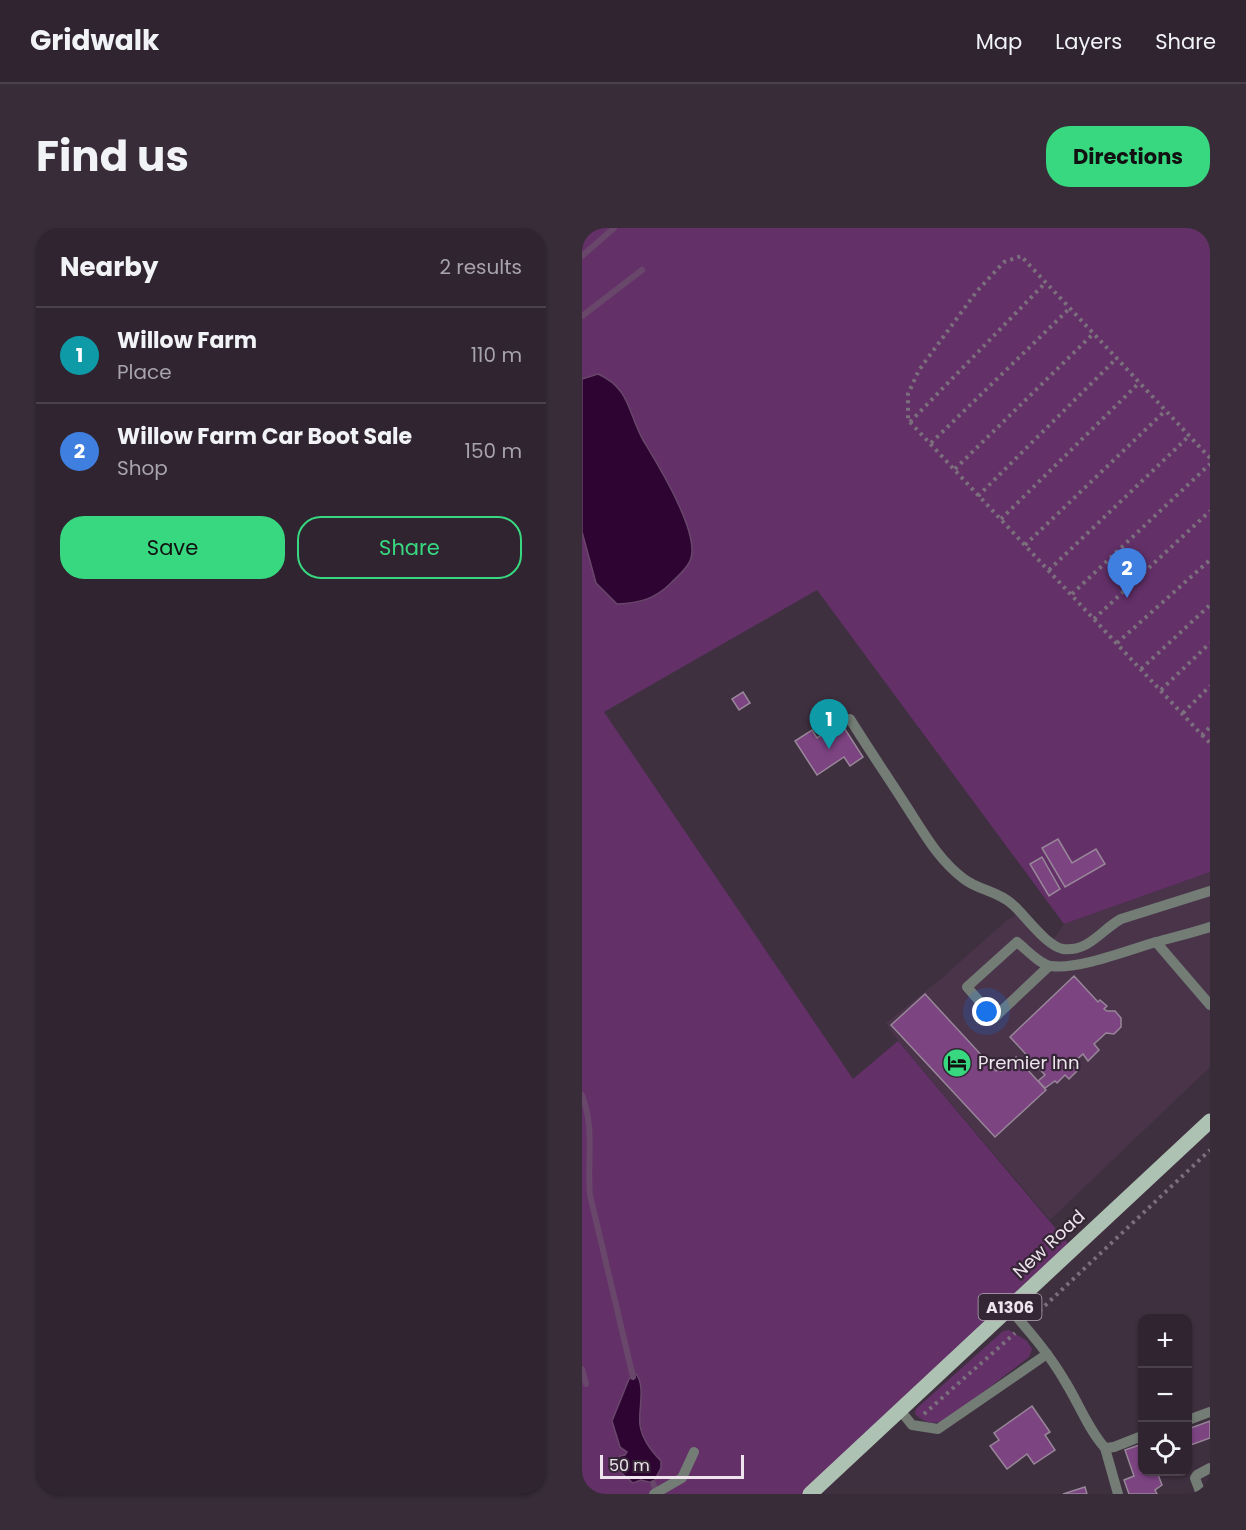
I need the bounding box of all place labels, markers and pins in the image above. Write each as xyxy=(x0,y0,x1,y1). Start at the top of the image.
pin: 2 xyxy=(1108,548,1146,598)
pin: 1 xyxy=(810,700,848,749)
hotel icon: Premier Inn xyxy=(941,1047,973,1079)
place label: Premier Inn xyxy=(978,1050,1079,1075)

